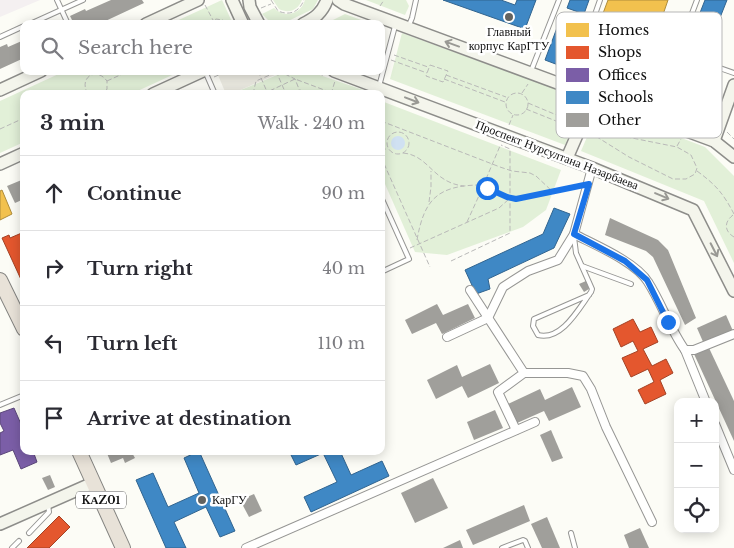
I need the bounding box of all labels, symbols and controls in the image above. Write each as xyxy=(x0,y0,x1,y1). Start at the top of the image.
marker: Главный корпус КарГТУ xyxy=(503,11,515,23)
legend xyxy=(556,12,722,138)
search box xyxy=(20,20,385,75)
text: Homes xyxy=(598,21,649,39)
place label: Главный корпус КарГТУ xyxy=(469,24,550,53)
icon: search xyxy=(38,34,66,62)
text: Search here xyxy=(78,36,193,59)
one-way arrow xyxy=(445,39,460,48)
text: Shops xyxy=(598,43,642,61)
text: Offices xyxy=(598,66,647,84)
text: Schools xyxy=(598,88,653,106)
one-way arrow xyxy=(404,96,419,105)
text: 3 min xyxy=(40,110,105,136)
text: Other xyxy=(598,111,641,129)
text: Walk · 240 m xyxy=(258,113,365,133)
street label: Проспект Нурсултана Назарбаева xyxy=(474,116,641,193)
route start xyxy=(476,177,499,200)
icon: ahead xyxy=(40,179,68,207)
text: Continue xyxy=(87,182,182,205)
text: 90 m xyxy=(322,183,365,203)
one-way arrow xyxy=(654,192,669,202)
one-way arrow xyxy=(709,242,719,257)
icon: right xyxy=(40,254,68,282)
text: Turn right xyxy=(87,257,193,280)
text: 40 m xyxy=(322,258,365,278)
route end xyxy=(657,311,680,334)
icon: left xyxy=(40,329,68,357)
text: Turn left xyxy=(87,332,178,355)
text: 110 m xyxy=(318,333,365,353)
map controls xyxy=(674,398,719,533)
button: + xyxy=(674,398,719,443)
icon: arrive xyxy=(40,404,68,432)
text: Arrive at destination xyxy=(87,407,291,430)
button: − xyxy=(674,443,719,488)
button: locate xyxy=(674,488,719,533)
road number: KАZ01 xyxy=(76,492,126,508)
place label: КарГУ xyxy=(212,492,247,507)
marker: КарГУ xyxy=(196,494,208,506)

